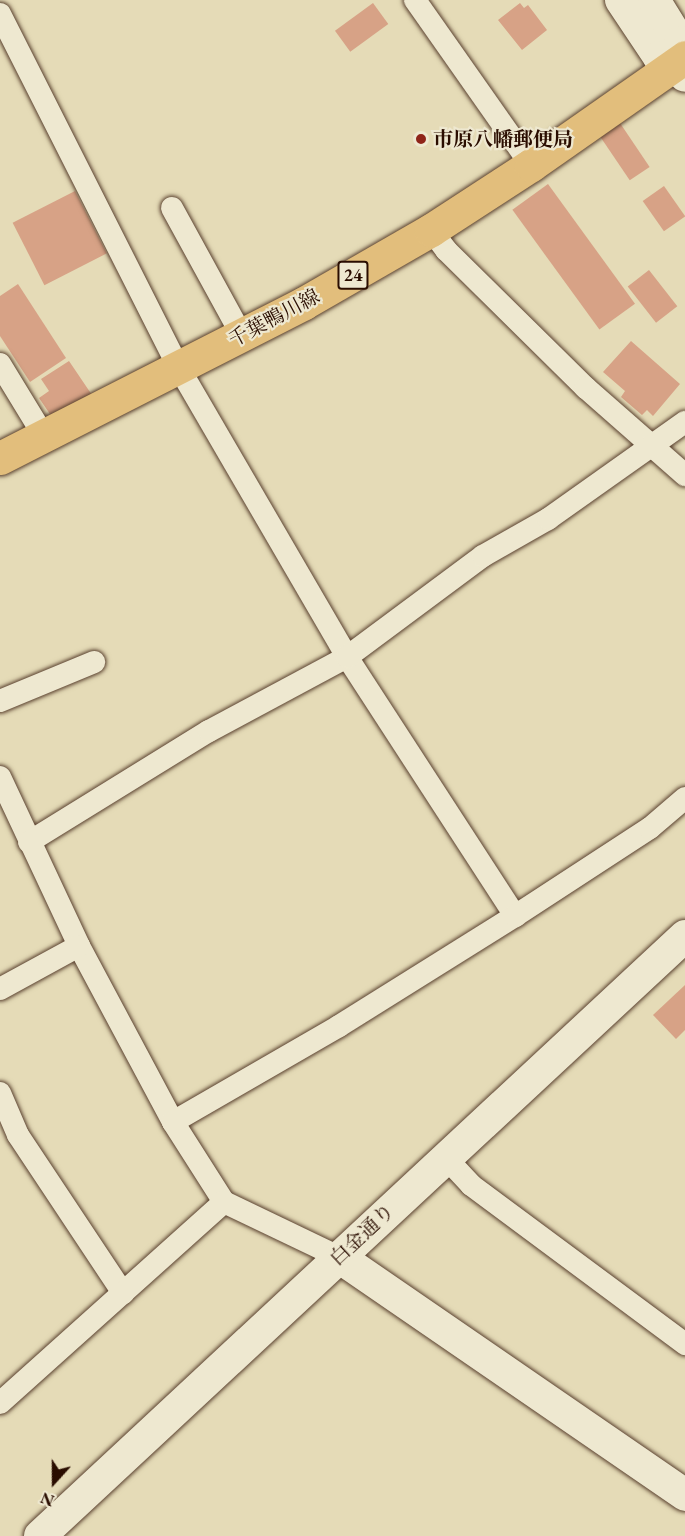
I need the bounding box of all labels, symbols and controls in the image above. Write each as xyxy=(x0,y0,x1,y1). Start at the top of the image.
place label: 市原八幡郵便局 xyxy=(433,127,573,151)
marker: 市原八幡郵便局 xyxy=(414,132,428,146)
road number: 24 xyxy=(336,260,370,290)
street label: 千葉鴨川線 xyxy=(224,284,324,352)
street label: 白金通り xyxy=(325,1199,399,1271)
north arrow xyxy=(24,1452,84,1512)
text: N xyxy=(38,1487,57,1511)

